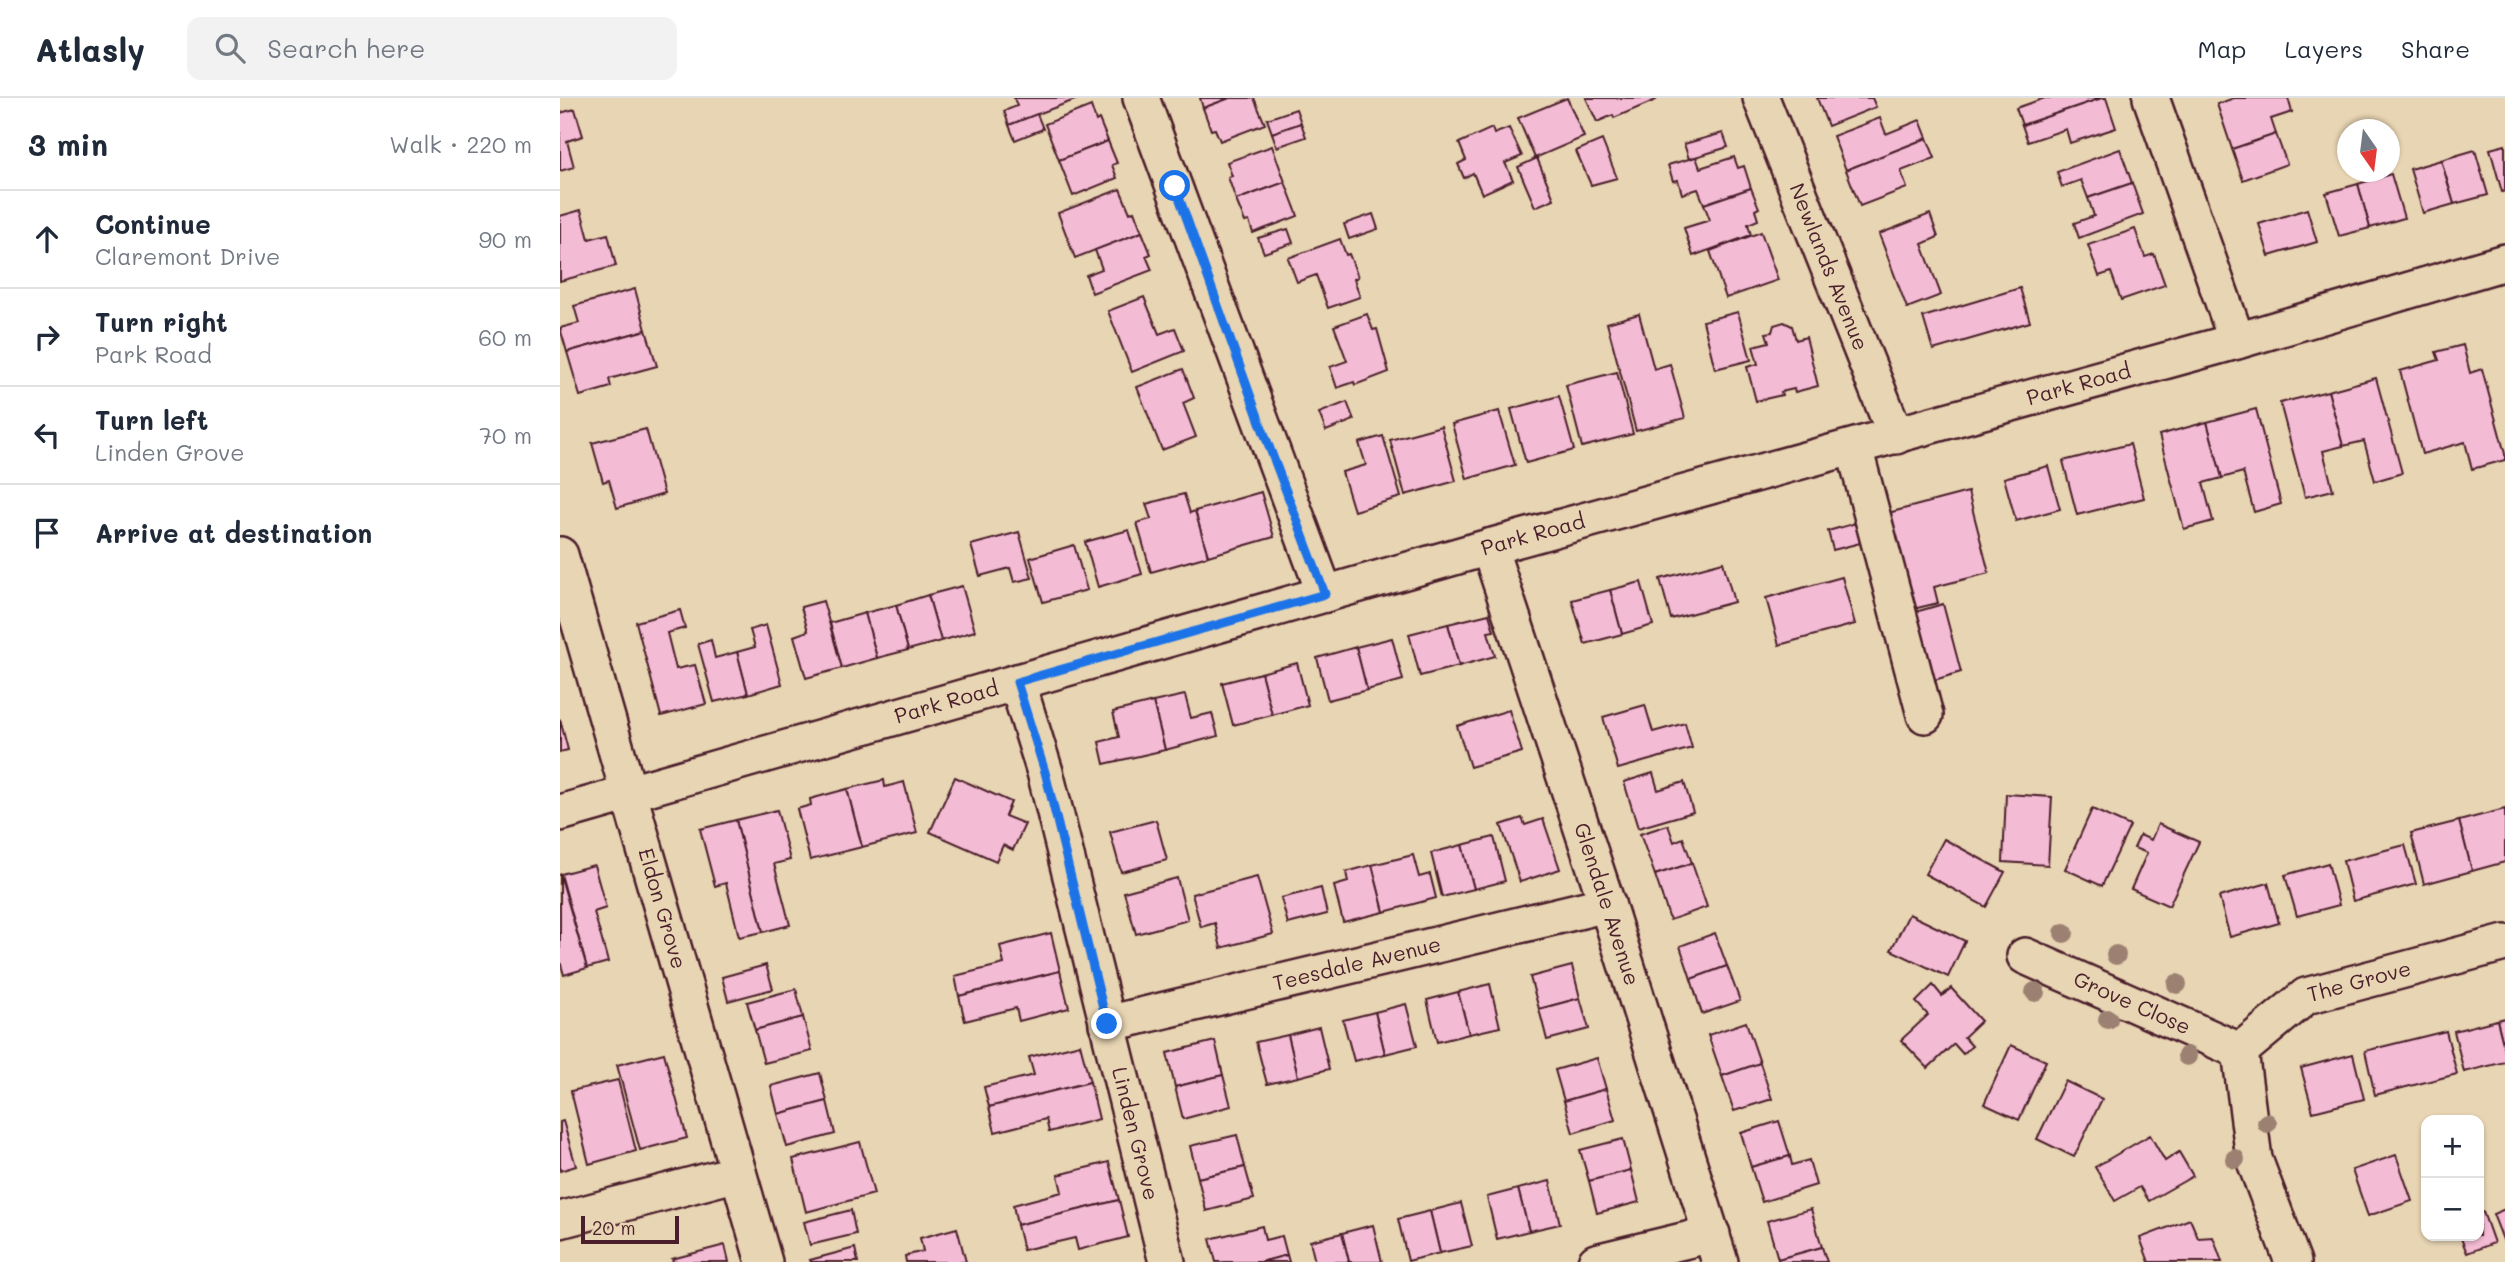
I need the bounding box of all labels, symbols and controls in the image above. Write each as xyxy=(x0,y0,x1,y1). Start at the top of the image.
search box xyxy=(187,17,677,80)
text: Atlasly xyxy=(35,27,145,70)
icon: search xyxy=(211,29,249,67)
text: Search here xyxy=(267,31,425,65)
text: Map xyxy=(2198,33,2246,64)
text: Layers xyxy=(2284,33,2363,64)
text: Share xyxy=(2401,33,2470,64)
north arrow xyxy=(2337,119,2400,182)
text: 3 min xyxy=(28,124,108,164)
text: Walk · 220 m xyxy=(389,129,532,159)
route start xyxy=(1159,170,1190,201)
street label: Newlands Avenue xyxy=(1784,179,1875,354)
text: Continue xyxy=(95,207,211,241)
icon: ahead xyxy=(28,220,66,258)
text: 90 m xyxy=(479,224,532,254)
text: Claremont Drive xyxy=(95,241,280,271)
text: Turn right xyxy=(95,305,228,339)
icon: right xyxy=(28,318,66,356)
text: 60 m xyxy=(478,322,532,352)
text: Park Road xyxy=(95,339,212,369)
street label: Park Road xyxy=(2023,356,2133,410)
text: Turn left xyxy=(95,403,208,437)
icon: left xyxy=(28,416,66,454)
text: 70 m xyxy=(479,420,532,450)
text: Linden Grove xyxy=(95,437,244,467)
street label: Park Road xyxy=(1477,506,1588,561)
icon: arrive xyxy=(28,514,66,552)
text: Arrive at destination xyxy=(95,516,372,550)
street label: Park Road xyxy=(891,673,1001,729)
street label: Glendale Avenue xyxy=(1569,819,1647,988)
street label: Eldon Grove xyxy=(633,845,694,972)
street label: Teesdale Avenue xyxy=(1270,929,1443,996)
street label: The Grove xyxy=(2304,954,2413,1007)
street label: Grove Close xyxy=(2070,964,2195,1040)
route end xyxy=(1091,1008,1122,1039)
street label: Linden Grove xyxy=(1107,1064,1166,1203)
map controls xyxy=(2421,1115,2484,1241)
button: + xyxy=(2421,1115,2484,1178)
button: − xyxy=(2421,1178,2484,1241)
scale bar xyxy=(581,1213,679,1245)
text: 20 m xyxy=(592,1215,636,1240)

